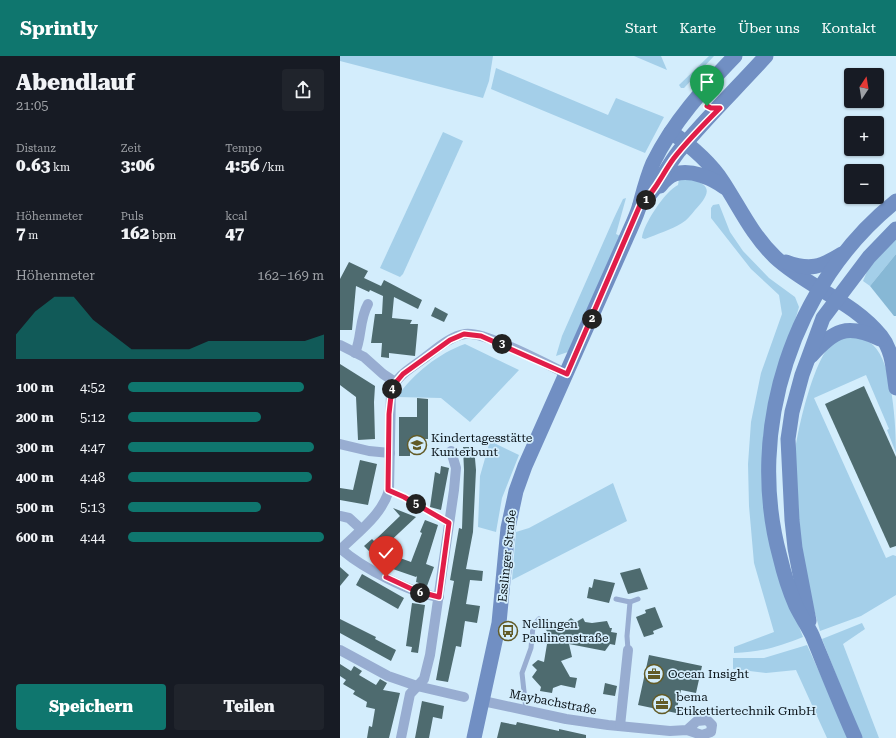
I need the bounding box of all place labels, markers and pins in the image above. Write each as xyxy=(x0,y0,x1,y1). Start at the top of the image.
pin xyxy=(690,65,724,106)
pin: 1 xyxy=(636,190,656,210)
pin: 2 xyxy=(582,309,602,329)
pin: 3 xyxy=(492,334,512,354)
pin: 4 xyxy=(382,379,402,399)
place label: Kindertagesstätte Kunterbunt xyxy=(431,431,533,459)
school or university icon: Kindertagesstätte Kunterbunt xyxy=(406,434,428,456)
pin: 5 xyxy=(406,494,426,514)
pin xyxy=(369,536,403,577)
pin: 6 xyxy=(410,583,430,603)
place label: Nellingen Paulinenstraße xyxy=(522,617,609,645)
bus stop icon: Nellingen Paulinenstraße xyxy=(497,620,519,642)
office icon: Ocean Insight xyxy=(643,663,665,685)
place label: Ocean Insight xyxy=(668,667,749,681)
place label: bema Etikettiertechnik GmbH xyxy=(676,690,816,718)
office icon: bema Etikettiertechnik GmbH xyxy=(651,693,673,715)

